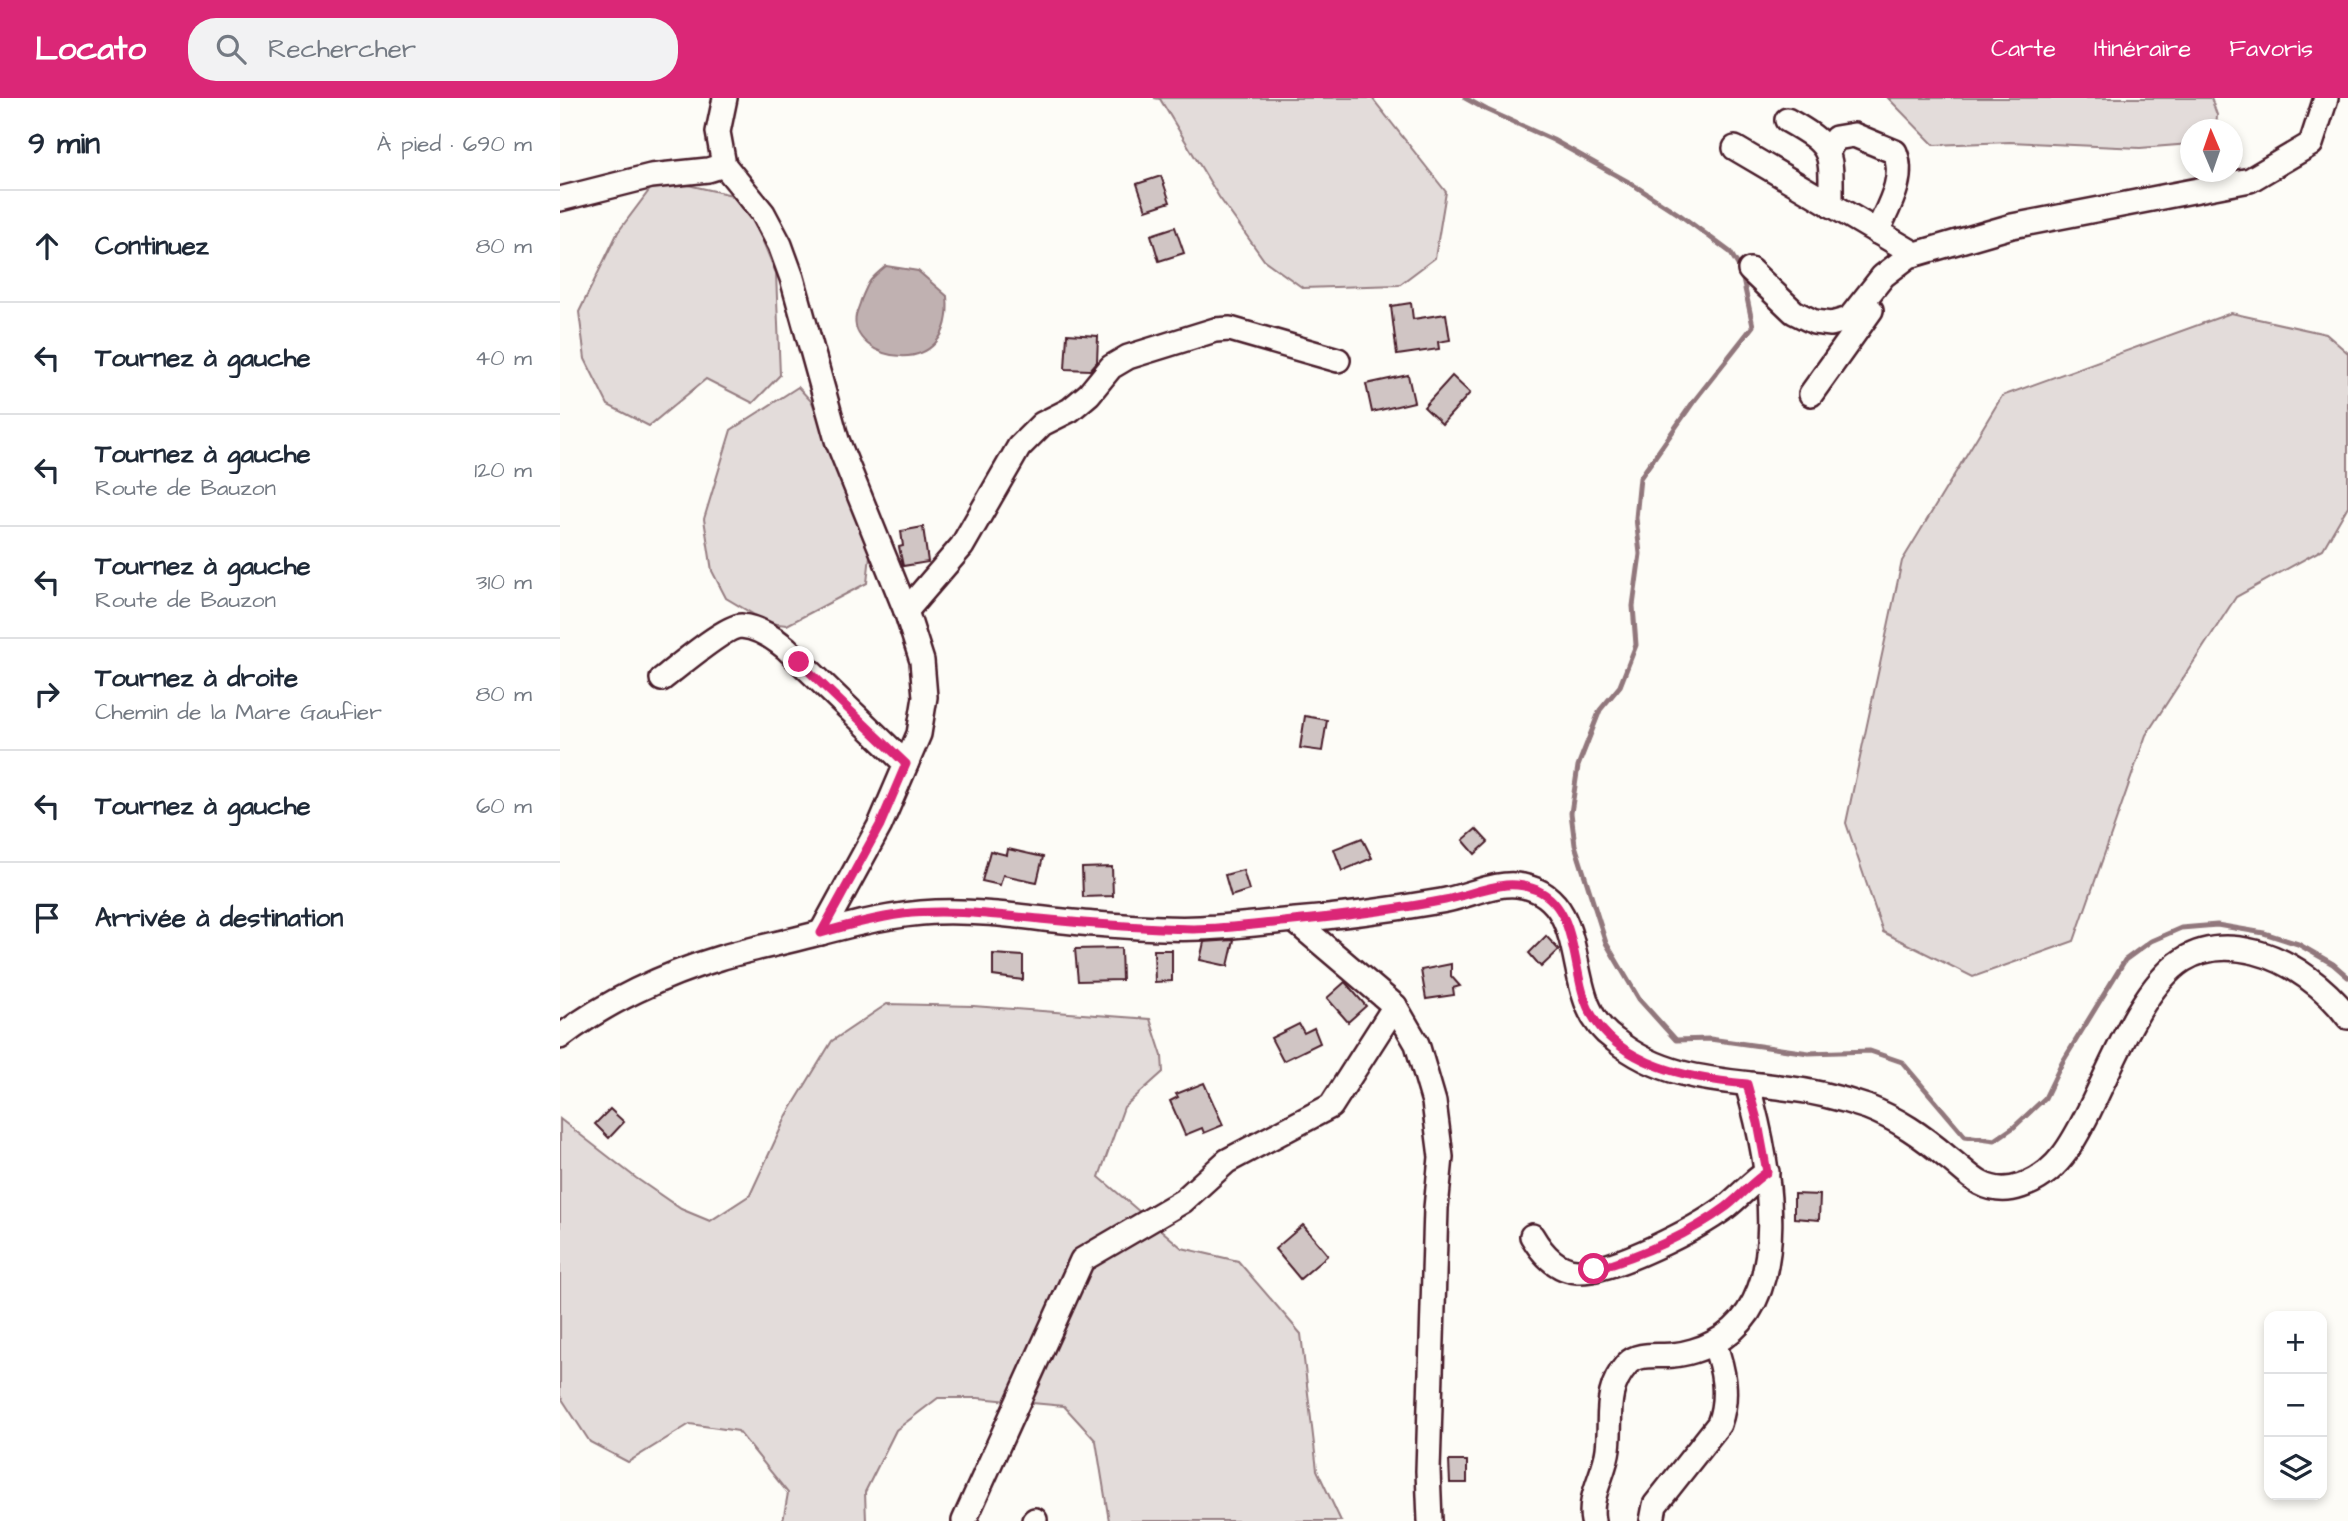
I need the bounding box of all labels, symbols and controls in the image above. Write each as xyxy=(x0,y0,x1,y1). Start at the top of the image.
search box xyxy=(188,18,678,81)
text: Locato xyxy=(35,26,146,72)
icon: search xyxy=(212,30,250,68)
text: Rechercher xyxy=(268,31,416,67)
text: Carte xyxy=(1991,32,2056,66)
text: Itinéraire xyxy=(2094,32,2191,66)
text: Favoris xyxy=(2229,32,2313,66)
north arrow xyxy=(2180,119,2243,182)
text: 9 min xyxy=(28,123,100,165)
text: À pied · 690 m xyxy=(377,128,532,160)
icon: ahead xyxy=(28,227,66,265)
text: Continuez xyxy=(95,228,209,264)
text: 80 m xyxy=(475,230,532,262)
icon: left xyxy=(28,339,66,377)
text: Tournez à gauche xyxy=(95,340,311,376)
text: 40 m xyxy=(475,342,532,374)
text: Tournez à gauche xyxy=(95,436,311,472)
icon: left xyxy=(28,451,66,489)
text: 120 m xyxy=(474,454,532,486)
text: Route de Bauzon xyxy=(95,472,276,504)
text: Tournez à gauche xyxy=(95,548,311,584)
icon: left xyxy=(28,563,66,601)
text: 310 m xyxy=(476,566,532,598)
text: Route de Bauzon xyxy=(95,584,276,616)
route end xyxy=(783,646,814,677)
text: Tournez à droite xyxy=(95,660,298,696)
icon: right xyxy=(28,675,66,713)
text: 80 m xyxy=(475,678,532,710)
text: Chemin de la Mare Gaufier xyxy=(95,696,382,728)
icon: left xyxy=(28,787,66,825)
text: Tournez à gauche xyxy=(95,788,311,824)
text: 60 m xyxy=(476,790,532,822)
icon: arrive xyxy=(28,899,66,937)
text: Arrivée à destination xyxy=(95,900,343,936)
route start xyxy=(1578,1253,1609,1284)
map controls xyxy=(2264,1311,2327,1500)
button: + xyxy=(2264,1311,2327,1374)
button: − xyxy=(2264,1374,2327,1437)
button: layers xyxy=(2264,1437,2327,1500)

